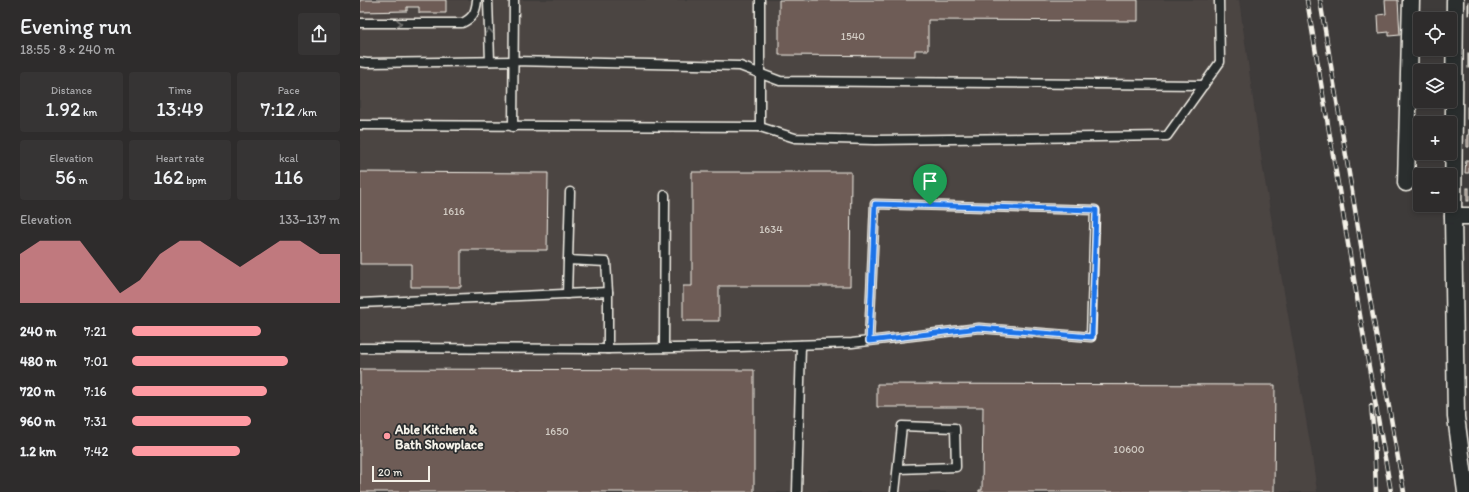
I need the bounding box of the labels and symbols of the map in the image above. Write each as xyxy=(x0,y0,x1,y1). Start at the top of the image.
one-way arrow xyxy=(396,19,402,27)
one-way arrow xyxy=(485,28,494,34)
house number: 1540 xyxy=(841,30,865,43)
pin xyxy=(913,164,947,205)
house number: 1616 xyxy=(443,205,465,218)
house number: 1634 xyxy=(759,223,783,236)
place label: Able Kitchen & Bath Showplace xyxy=(394,422,483,453)
house number: 1650 xyxy=(545,425,569,438)
marker: Able Kitchen & Bath Showplace xyxy=(382,431,392,441)
house number: 10600 xyxy=(1113,443,1145,456)
scale bar xyxy=(372,464,430,483)

